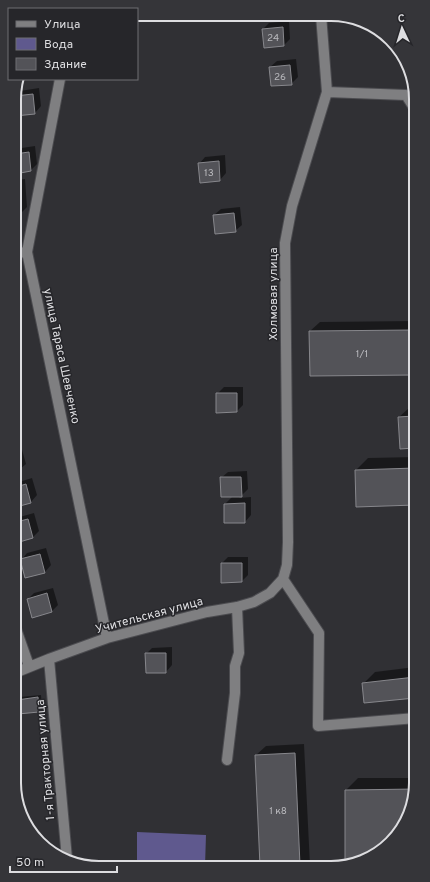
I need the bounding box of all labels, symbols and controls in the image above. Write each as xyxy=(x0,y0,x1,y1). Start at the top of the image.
legend xyxy=(8,8,138,80)
north arrow xyxy=(382,8,422,48)
text: С xyxy=(397,12,405,26)
text: Улица xyxy=(44,17,80,33)
house number: 24 xyxy=(267,32,279,45)
text: Вода xyxy=(44,37,73,53)
text: Здание xyxy=(44,57,87,73)
house number: 26 xyxy=(274,71,286,84)
house number: 13 xyxy=(204,167,214,180)
street label: Холмовая улица xyxy=(266,247,282,341)
street label: улица Тараса Шевченко xyxy=(39,287,83,426)
house number: 1/1 xyxy=(356,348,368,361)
street label: Учительская улица xyxy=(94,594,205,638)
street label: 1-я Тракторная улица xyxy=(33,699,59,821)
house number: 1 к8 xyxy=(269,805,287,818)
scale bar xyxy=(10,848,117,874)
text: 50 m xyxy=(16,855,44,871)

